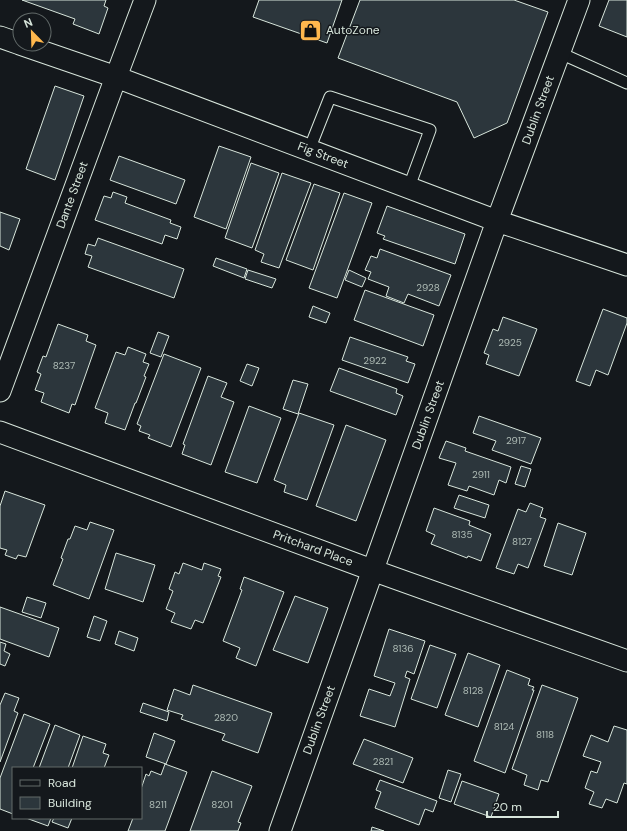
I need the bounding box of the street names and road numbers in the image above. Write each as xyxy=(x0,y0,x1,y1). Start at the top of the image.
street label: Dublin Street xyxy=(518,73,558,147)
street label: Fig Street xyxy=(295,138,351,172)
street label: Dante Street xyxy=(52,159,92,231)
street label: Dublin Street xyxy=(408,378,448,452)
street label: Pritchard Place xyxy=(271,526,355,570)
street label: Dublin Street xyxy=(299,683,339,757)

